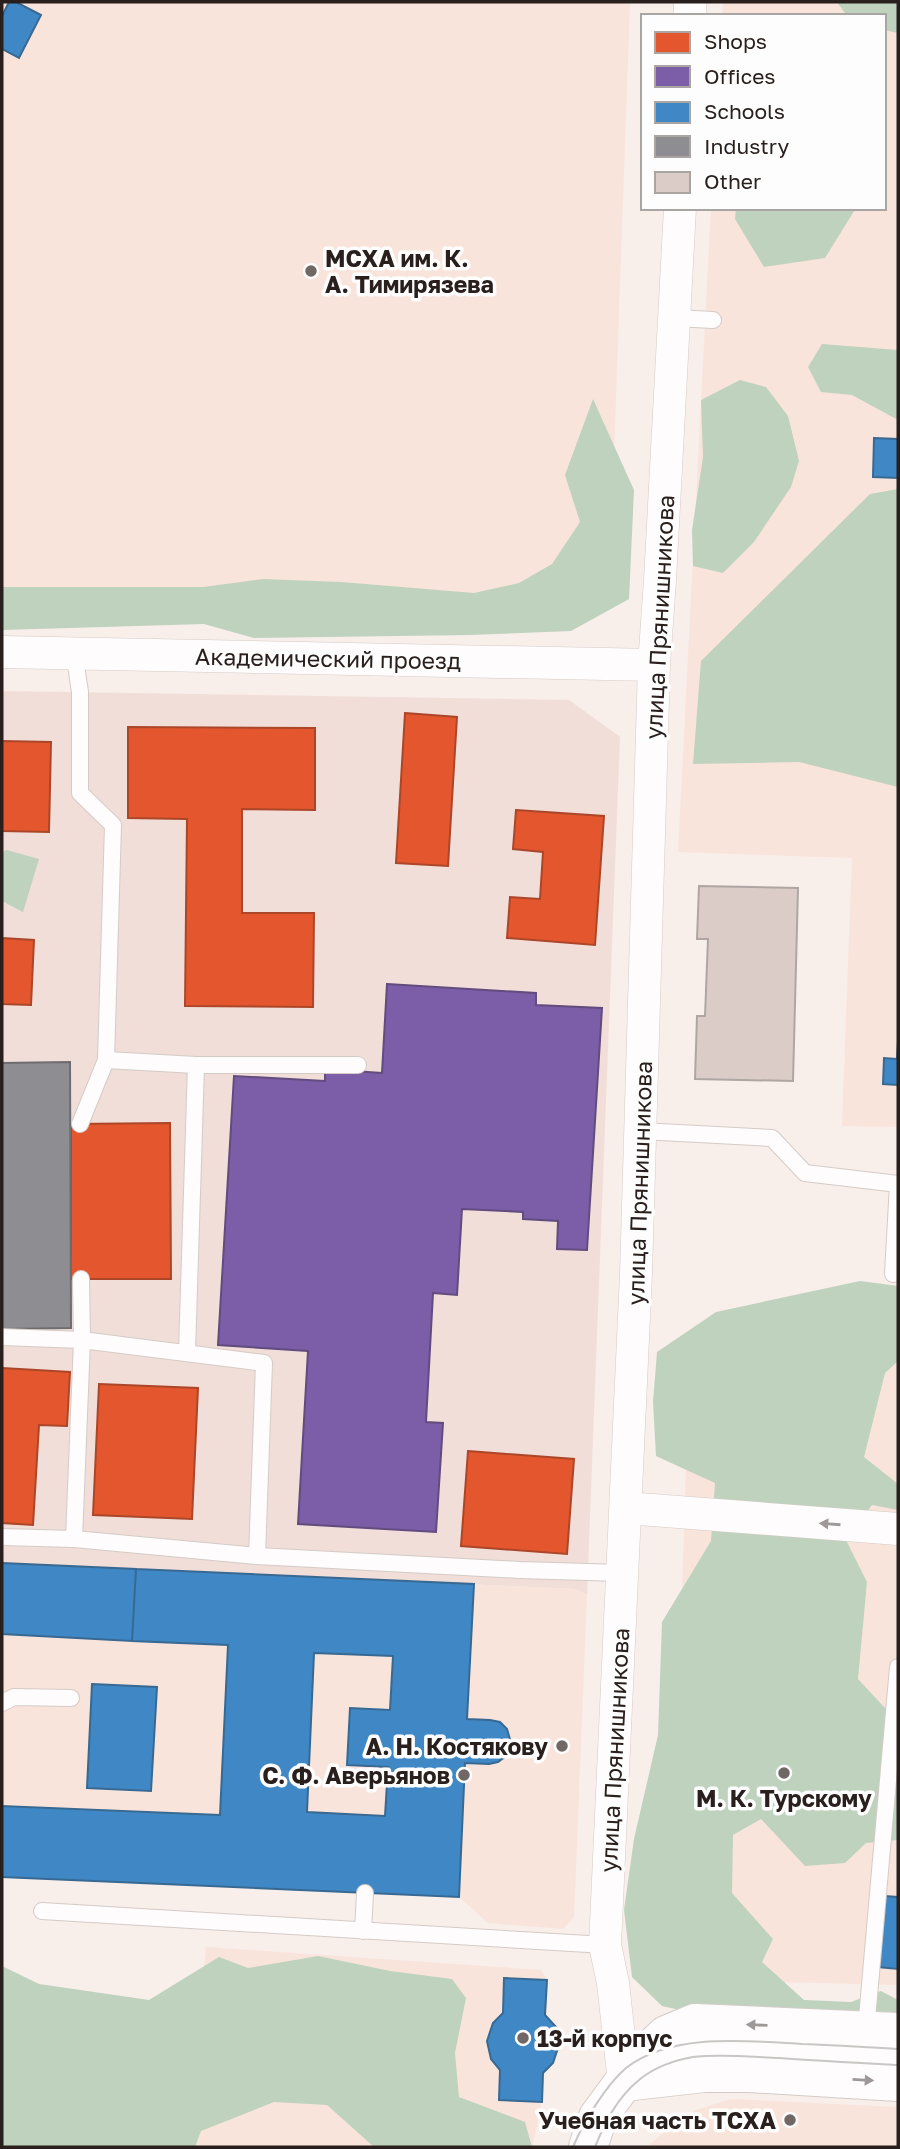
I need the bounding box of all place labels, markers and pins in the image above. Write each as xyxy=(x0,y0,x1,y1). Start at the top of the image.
place label: МСХА им. К. А. Тимирязева xyxy=(325,244,494,298)
marker: МСХА им. К. А. Тимирязева xyxy=(303,263,319,279)
place label: А. Н. Костякову xyxy=(366,1732,548,1760)
marker: А. Н. Костякову xyxy=(554,1738,570,1754)
place label: С. Ф. Аверьянов xyxy=(262,1761,450,1789)
marker: М. К. Турскому xyxy=(776,1765,792,1781)
marker: С. Ф. Аверьянов xyxy=(456,1767,472,1783)
place label: М. К. Турскому xyxy=(696,1784,872,1812)
place label: 13-й корпус xyxy=(537,2024,673,2052)
marker: 13-й корпус xyxy=(515,2030,531,2046)
place label: Учебная часть ТСХА xyxy=(538,2106,777,2134)
marker: Учебная часть ТСХА xyxy=(782,2112,798,2128)

